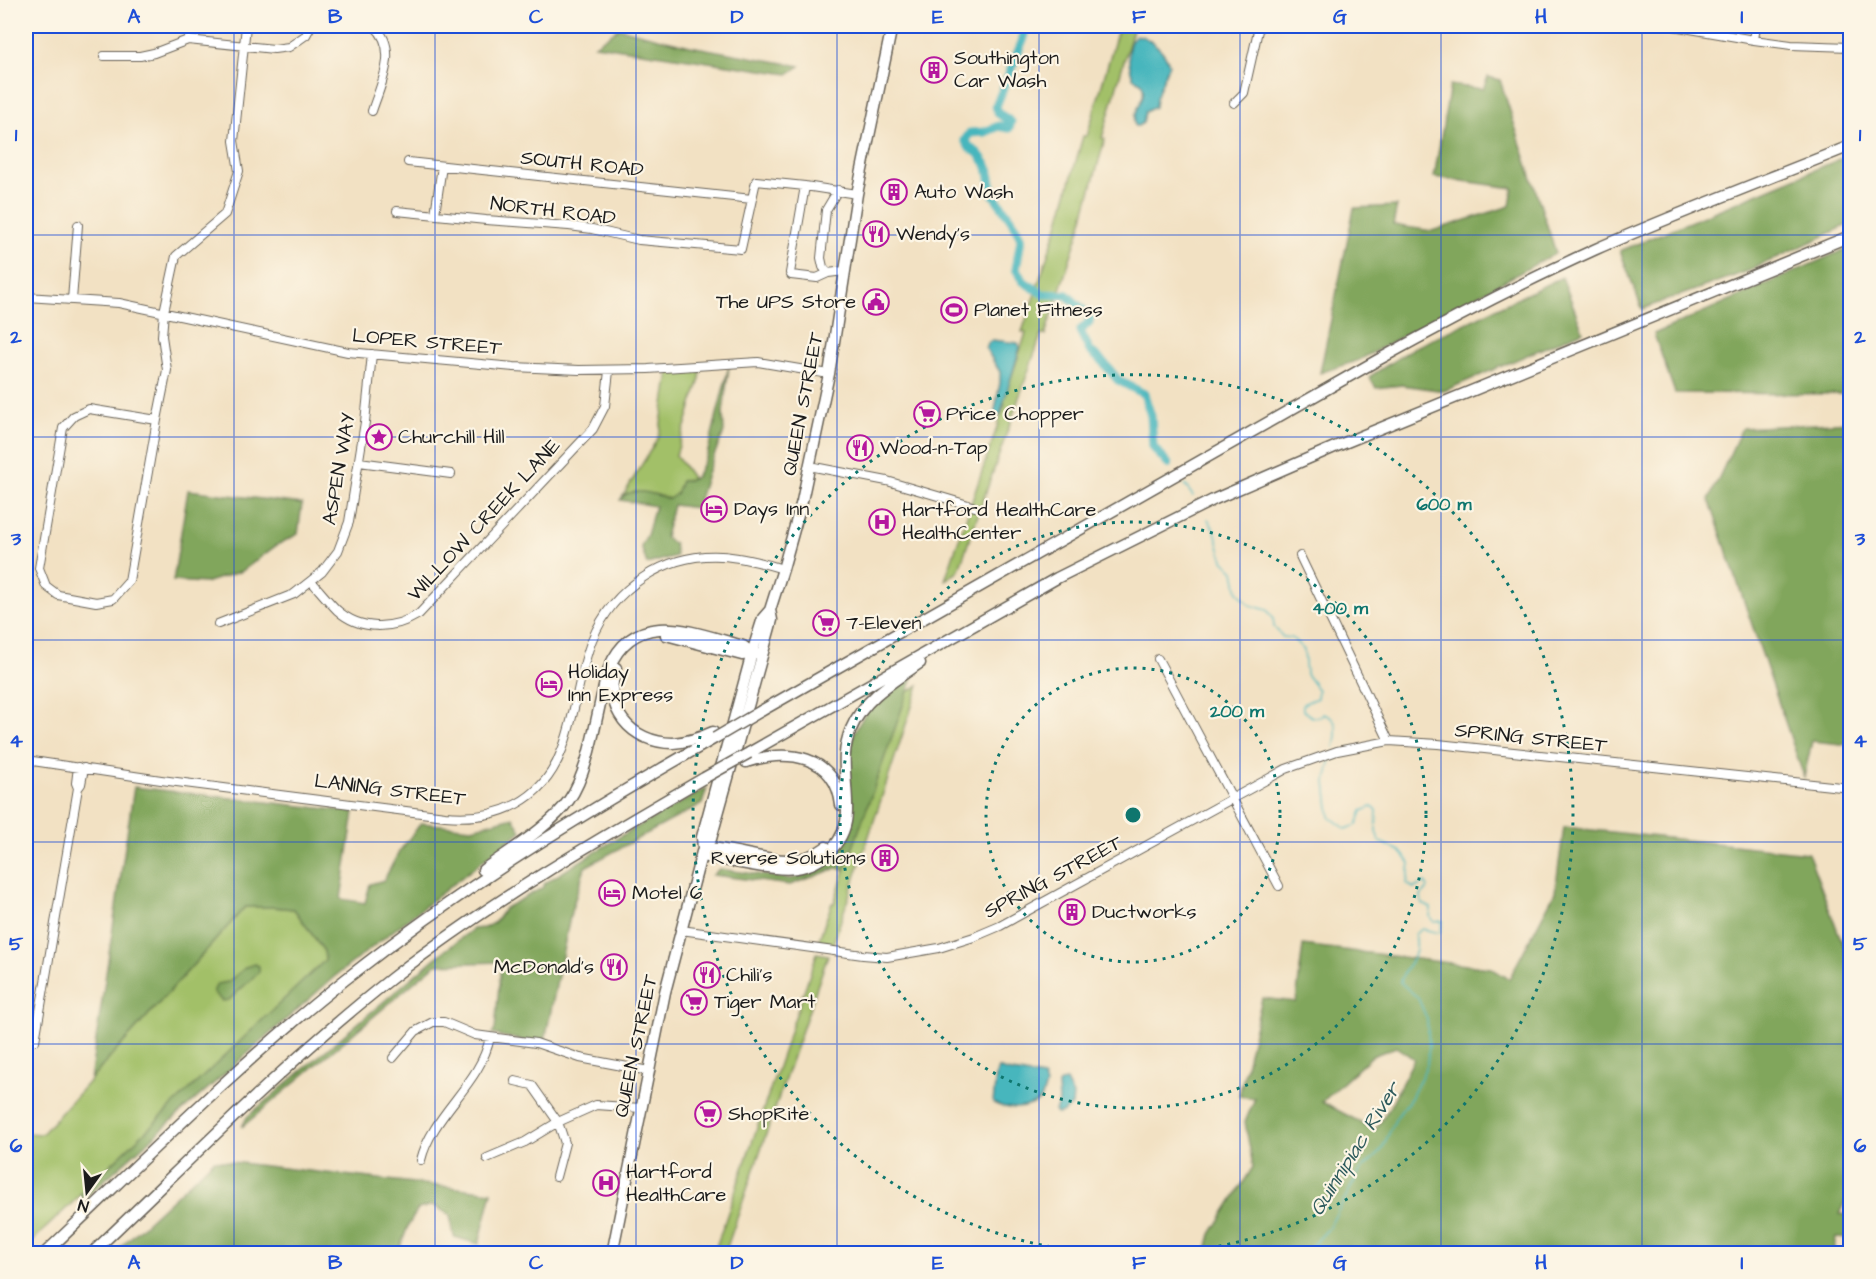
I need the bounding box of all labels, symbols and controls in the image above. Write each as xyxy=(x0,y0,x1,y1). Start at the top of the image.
text: A xyxy=(128,3,141,31)
text: B xyxy=(328,3,343,31)
text: C xyxy=(529,3,544,31)
text: D xyxy=(731,3,744,31)
text: E xyxy=(932,3,944,31)
text: F xyxy=(1132,3,1147,31)
text: G xyxy=(1333,3,1347,31)
text: H xyxy=(1535,3,1547,31)
text: I xyxy=(1740,3,1744,31)
place label: Southington Car Wash xyxy=(954,44,1059,95)
building icon: Southington Car Wash xyxy=(919,55,949,85)
text: 1 xyxy=(15,121,18,149)
text: 1 xyxy=(1859,121,1862,149)
street label: SOUTH ROAD xyxy=(519,144,645,184)
building icon: Auto Wash xyxy=(879,177,909,207)
place label: Auto Wash xyxy=(914,178,1013,206)
street label: NORTH ROAD xyxy=(489,189,617,233)
restaurant icon: Wendy's xyxy=(861,219,891,249)
place label: Wendy's xyxy=(896,220,970,249)
public building icon: The UPS Store xyxy=(861,287,891,317)
place label: The UPS Store xyxy=(716,288,856,316)
sports icon: Planet Fitness xyxy=(939,295,969,325)
place label: Planet Fitness xyxy=(974,296,1103,324)
street label: LOPER STREET xyxy=(351,322,503,363)
text: 2 xyxy=(9,323,22,351)
text: 2 xyxy=(1853,323,1866,351)
street label: QUEEN STREET xyxy=(775,329,831,478)
supermarket icon: Price Chopper xyxy=(912,399,942,429)
place label: Price Chopper xyxy=(946,400,1084,428)
street label: ASPEN WAY xyxy=(315,411,363,527)
place icon: Churchill Hill xyxy=(364,422,394,452)
place label: Churchill Hill xyxy=(398,423,505,451)
street label: WILLOW CREEK LANE xyxy=(401,432,567,607)
restaurant icon: Wood-n-Tap xyxy=(845,433,875,463)
place label: Wood-n-Tap xyxy=(880,434,988,462)
text: 600 m xyxy=(1416,492,1473,517)
hotel icon: Days Inn xyxy=(699,494,729,524)
place label: Days Inn xyxy=(734,495,809,524)
place label: Hartford HealthCare HealthCenter xyxy=(902,496,1096,547)
hospital icon: Hartford HealthCare HealthCenter xyxy=(867,507,897,537)
text: 3 xyxy=(10,525,22,553)
text: 3 xyxy=(1854,525,1866,553)
text: 400 m xyxy=(1312,596,1369,621)
supermarket icon: 7-Eleven xyxy=(811,608,841,638)
place label: 7-Eleven xyxy=(846,609,922,637)
place label: Holiday Inn Express xyxy=(568,658,673,709)
hotel icon: Holiday Inn Express xyxy=(534,669,564,699)
text: 200 m xyxy=(1209,699,1265,724)
street label: SPRING STREET xyxy=(1453,716,1609,760)
text: 4 xyxy=(9,727,23,755)
text: 4 xyxy=(1853,727,1867,755)
street label: LANING STREET xyxy=(313,767,468,813)
centre of rings xyxy=(1123,805,1143,825)
street label: SPRING STREET xyxy=(979,828,1128,925)
building icon: Rverse Solutions xyxy=(870,843,900,873)
place label: Rverse Solutions xyxy=(711,844,866,872)
hotel icon: Motel 6 xyxy=(597,878,627,908)
place label: Motel 6 xyxy=(632,879,703,907)
building icon: Ductworks xyxy=(1057,897,1087,927)
place label: Ductworks xyxy=(1092,898,1197,926)
text: 5 xyxy=(9,930,24,958)
text: 5 xyxy=(1853,930,1868,958)
restaurant icon: McDonald's xyxy=(599,952,629,982)
place label: McDonald's xyxy=(494,953,594,981)
restaurant icon: Chili's xyxy=(692,960,722,990)
place label: Chili's xyxy=(726,961,773,989)
street label: QUEEN STREET xyxy=(607,971,665,1120)
supermarket icon: Tiger Mart xyxy=(679,987,709,1017)
place label: Tiger Mart xyxy=(714,988,816,1017)
water label: Quinnipiac River xyxy=(1302,1075,1409,1221)
supermarket icon: ShopRite xyxy=(693,1099,723,1129)
place label: ShopRite xyxy=(728,1100,810,1128)
text: 6 xyxy=(10,1132,23,1160)
text: 6 xyxy=(1854,1132,1867,1160)
place label: Hartford HealthCare xyxy=(626,1158,727,1209)
north arrow xyxy=(57,1162,117,1222)
hospital icon: Hartford HealthCare xyxy=(591,1168,621,1198)
text: N xyxy=(76,1194,91,1217)
text: A xyxy=(128,1249,141,1277)
text: B xyxy=(328,1249,343,1277)
text: C xyxy=(529,1249,544,1277)
text: D xyxy=(731,1249,744,1277)
text: E xyxy=(932,1249,944,1277)
text: F xyxy=(1132,1249,1147,1277)
text: G xyxy=(1333,1249,1347,1277)
text: H xyxy=(1535,1249,1547,1277)
text: I xyxy=(1740,1249,1744,1277)

